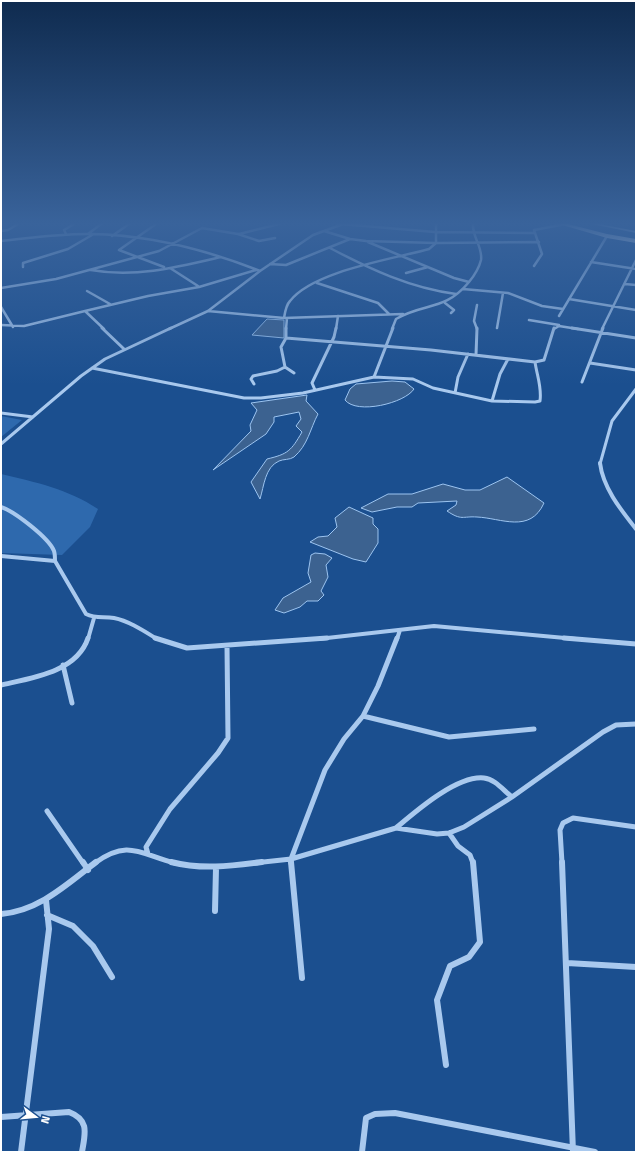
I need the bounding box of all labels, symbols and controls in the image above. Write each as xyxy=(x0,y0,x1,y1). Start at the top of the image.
north arrow xyxy=(16,1097,56,1137)
text: N xyxy=(38,1114,52,1125)

